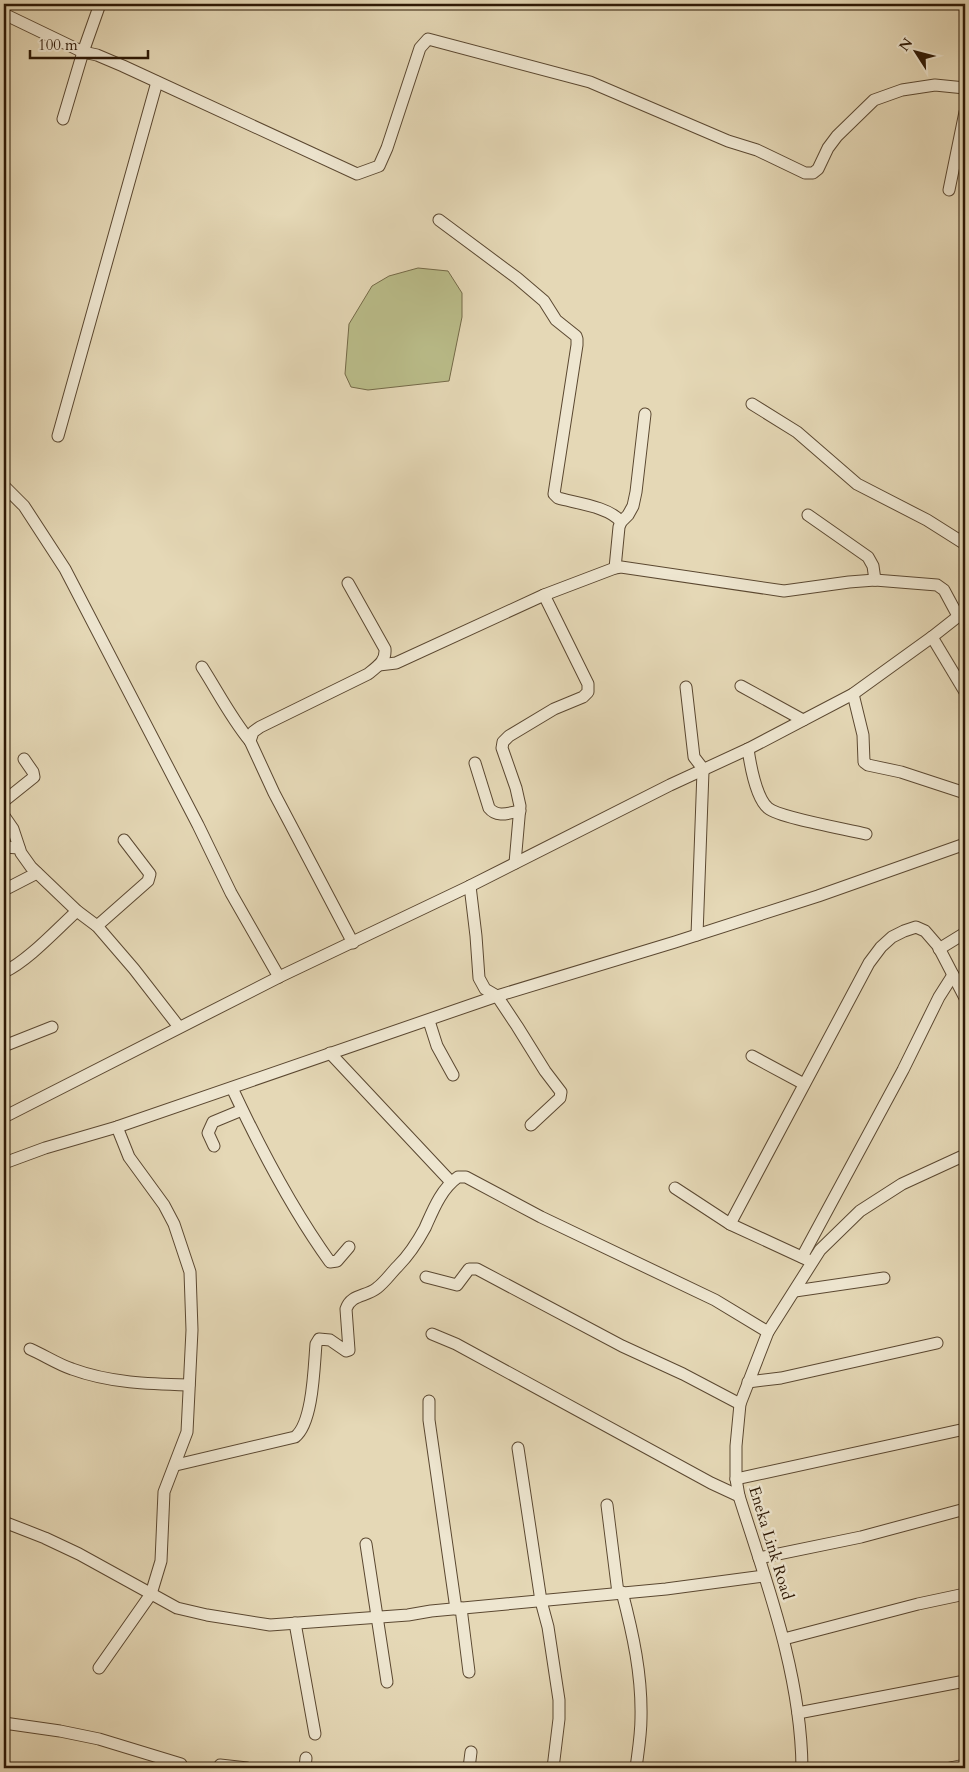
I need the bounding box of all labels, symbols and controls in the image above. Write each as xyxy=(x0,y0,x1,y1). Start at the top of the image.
scale bar xyxy=(30,28,148,60)
north arrow xyxy=(892,28,942,78)
text: N xyxy=(895,34,917,55)
text: 100 m xyxy=(38,35,78,55)
street label: Eneka Link Road xyxy=(743,1484,799,1603)

